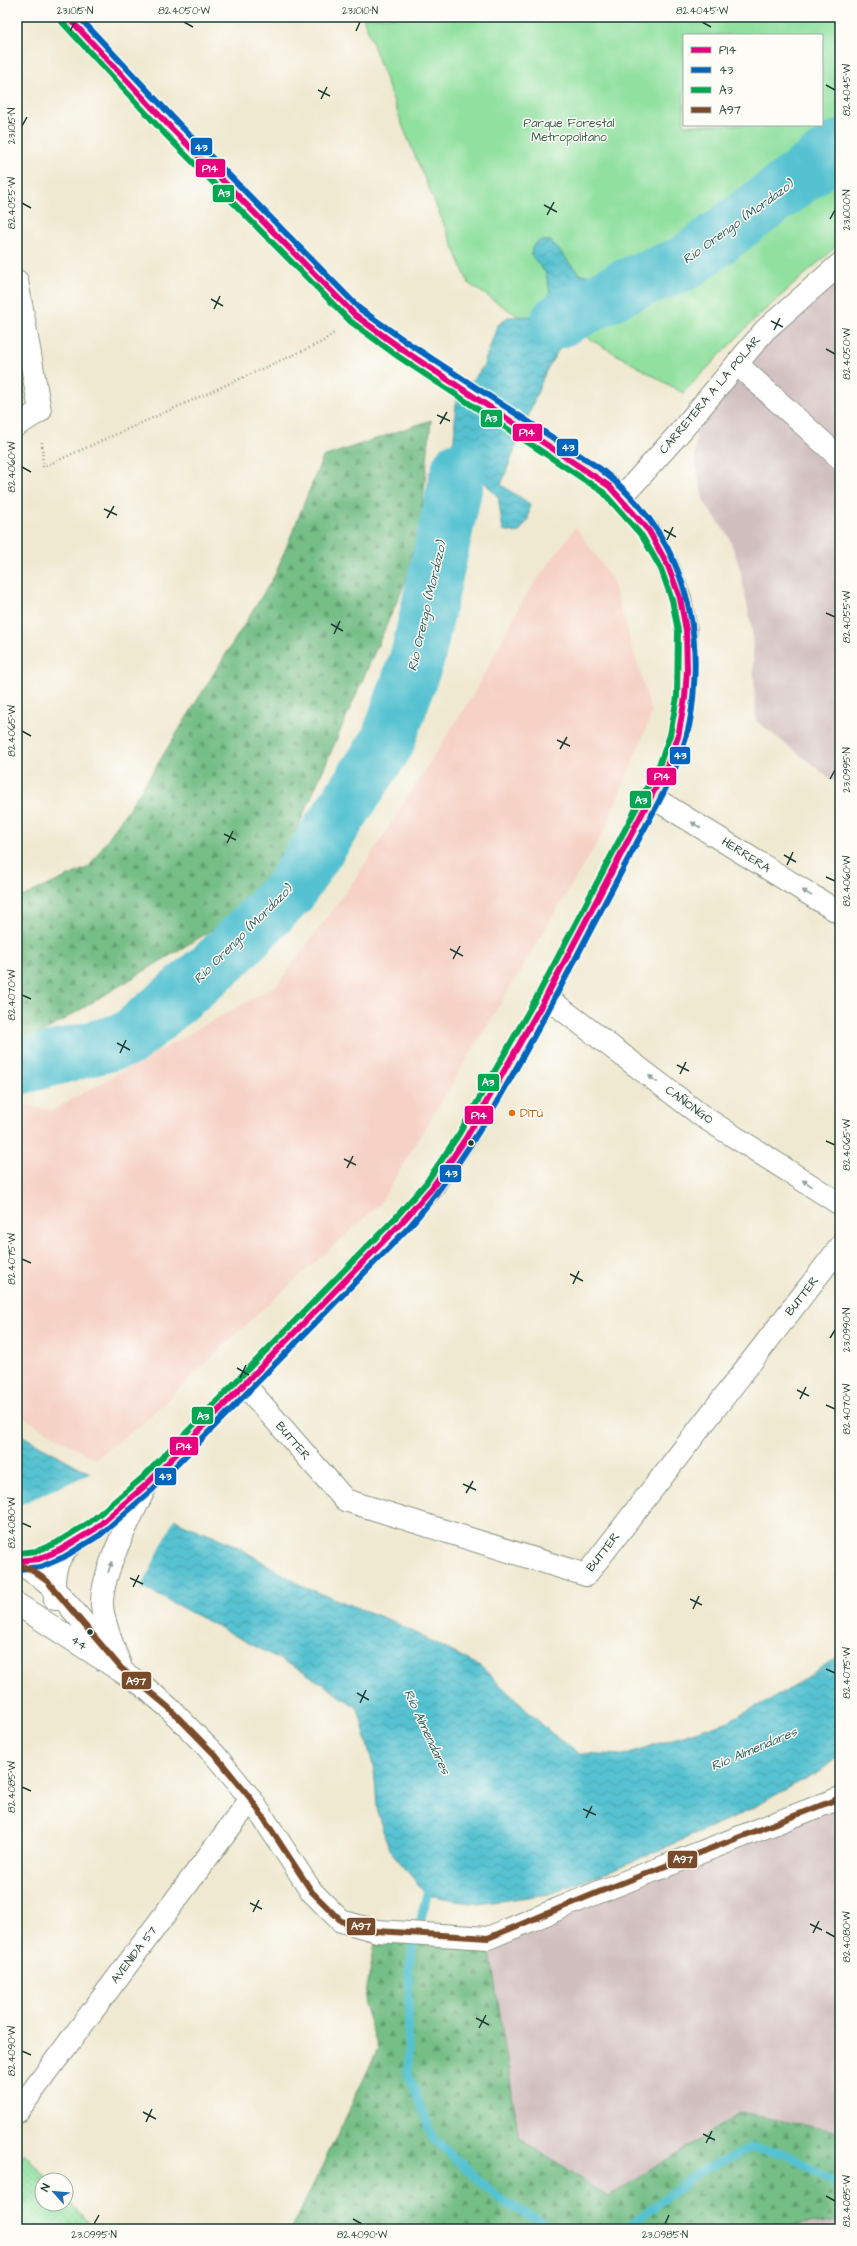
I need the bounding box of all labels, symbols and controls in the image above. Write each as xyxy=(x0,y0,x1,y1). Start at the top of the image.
text: 23.1015°N xyxy=(57,4,93,18)
text: 82.4050°W xyxy=(158,4,210,18)
text: 23.1010°N xyxy=(342,4,378,18)
text: 82.4045°W xyxy=(676,4,729,18)
legend xyxy=(683,34,823,126)
text: P14 xyxy=(719,42,736,59)
text: 43 xyxy=(719,62,733,79)
text: 82.4045°W xyxy=(840,63,854,116)
text: A3 xyxy=(719,82,733,99)
text: A97 xyxy=(719,102,742,119)
text: 23.1015°N xyxy=(5,108,19,144)
park label: Parque Forestal Metropolitano xyxy=(524,115,615,146)
line badge: 43 xyxy=(190,137,213,156)
text: 43 xyxy=(194,140,208,155)
line badge: P14 xyxy=(195,158,226,178)
text: P14 xyxy=(202,161,218,176)
water label: Río Orengo (Mordazo) xyxy=(679,175,799,269)
text: 82.4055°W xyxy=(5,176,19,229)
line badge: A3 xyxy=(212,184,235,203)
text: A3 xyxy=(218,186,231,201)
text: 23.1000°N xyxy=(840,190,854,230)
text: 82.4050°W xyxy=(840,328,854,380)
street label: CARRETERA A LA POLAR xyxy=(655,332,765,458)
line badge: A3 xyxy=(480,409,503,428)
text: A3 xyxy=(485,411,498,426)
line badge: P14 xyxy=(512,423,543,442)
text: P14 xyxy=(519,425,535,440)
line badge: 43 xyxy=(556,438,579,457)
text: 43 xyxy=(561,440,575,455)
text: 82.4060°W xyxy=(5,441,19,492)
water label: Río Orengo (Mordazo) xyxy=(403,538,452,673)
text: 82.4055°W xyxy=(840,590,854,643)
text: 82.4065°W xyxy=(5,705,19,757)
line badge: 43 xyxy=(669,746,691,765)
text: 23.0995°N xyxy=(840,747,854,793)
text: 43 xyxy=(673,748,687,763)
line badge: P14 xyxy=(646,767,677,786)
text: P14 xyxy=(654,769,670,784)
line badge: A3 xyxy=(629,790,652,809)
text: A3 xyxy=(635,793,648,808)
one-way arrow xyxy=(690,821,702,828)
street label: HERRERA xyxy=(718,833,774,877)
text: 82.4060°W xyxy=(840,855,854,906)
water label: Río Orengo (Mordazo) xyxy=(190,880,298,988)
one-way arrow xyxy=(802,889,812,897)
text: 82.4070°W xyxy=(5,969,19,1020)
line badge: A3 xyxy=(477,1073,500,1092)
text: A3 xyxy=(482,1075,495,1090)
one-way arrow xyxy=(648,1075,659,1083)
street label: CAÑONGO xyxy=(662,1081,717,1128)
line badge: P14 xyxy=(464,1105,494,1125)
place label: DiTú xyxy=(520,1105,543,1122)
text: P14 xyxy=(471,1108,487,1123)
marker: DiTú xyxy=(507,1108,517,1118)
text: 82.4065°W xyxy=(840,1119,854,1171)
unlabelled marker xyxy=(466,1138,476,1148)
line badge: 43 xyxy=(439,1164,462,1183)
text: 43 xyxy=(444,1166,458,1181)
one-way arrow xyxy=(802,1179,812,1187)
text: 82.4075°W xyxy=(5,1233,19,1285)
street label: BUTTER xyxy=(781,1273,823,1319)
text: 23.0990°N xyxy=(840,1308,854,1352)
text: 82.4070°W xyxy=(840,1383,854,1434)
line badge: A3 xyxy=(191,1406,214,1425)
text: A3 xyxy=(197,1409,210,1424)
street label: BUTTER xyxy=(272,1418,314,1464)
line badge: P14 xyxy=(169,1436,199,1456)
text: P14 xyxy=(176,1439,192,1454)
line badge: 43 xyxy=(154,1467,177,1486)
text: 43 xyxy=(158,1469,172,1484)
text: 82.4080°W xyxy=(5,1497,19,1549)
street label: BUTTER xyxy=(582,1529,624,1575)
one-way arrow xyxy=(108,1561,114,1573)
unlabelled marker xyxy=(85,1627,95,1637)
street label: 44 xyxy=(68,1631,90,1655)
text: 82.4075°W xyxy=(840,1647,854,1699)
line badge: A97 xyxy=(121,1671,152,1690)
text: A97 xyxy=(126,1674,146,1689)
water label: Río Almendares xyxy=(399,1687,455,1779)
water label: Río Almendares xyxy=(708,1722,801,1775)
text: 82.4085°W xyxy=(5,1760,19,1813)
line badge: A97 xyxy=(667,1850,698,1869)
text: A97 xyxy=(673,1852,693,1867)
text: 82.4080°W xyxy=(840,1911,854,1963)
line badge: A97 xyxy=(346,1917,376,1936)
text: A97 xyxy=(351,1919,371,1934)
street label: AVENIDA 57 xyxy=(107,1922,162,1987)
text: 82.4090°W xyxy=(5,2025,19,2076)
north arrow xyxy=(34,2172,74,2212)
text: 82.4085°W xyxy=(840,2174,854,2227)
text: N xyxy=(37,2181,54,2194)
text: 23.0995°N xyxy=(71,2228,117,2242)
text: 82.4090°W xyxy=(337,2228,388,2242)
text: 23.0985°N xyxy=(642,2228,688,2242)

